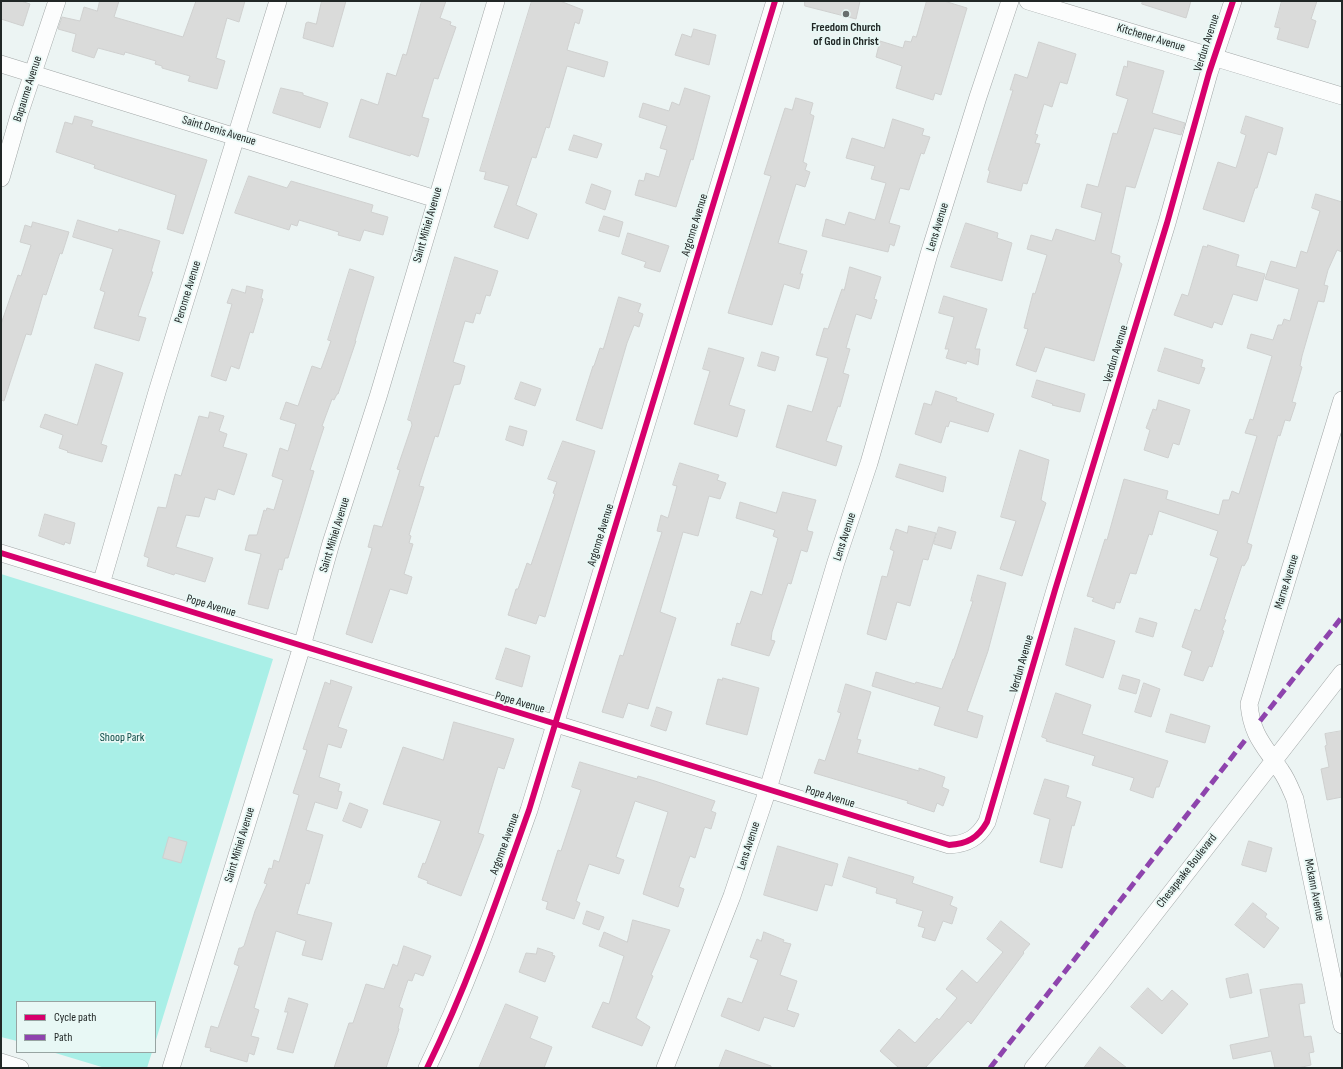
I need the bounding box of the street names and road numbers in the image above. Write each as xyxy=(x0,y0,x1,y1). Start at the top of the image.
street label: Verdun Avenue xyxy=(1191,12,1223,74)
street label: Kitchener Avenue xyxy=(1115,21,1187,55)
street label: Bapaume Avenue xyxy=(11,54,45,124)
street label: Saint Denis Avenue xyxy=(180,113,258,149)
street label: Saint Mihiel Avenue xyxy=(410,186,446,264)
street label: Argonne Avenue xyxy=(679,192,711,258)
street label: Lens Avenue xyxy=(924,201,952,253)
street label: Peronne Avenue xyxy=(172,259,204,325)
street label: Verdun Avenue xyxy=(1100,323,1132,385)
street label: Saint Mihiel Avenue xyxy=(317,496,353,574)
street label: Argonne Avenue xyxy=(585,502,617,568)
street label: Lens Avenue xyxy=(830,511,860,563)
street label: Marne Avenue xyxy=(1272,553,1302,611)
street label: Pope Avenue xyxy=(184,592,238,620)
street label: Verdun Avenue xyxy=(1007,633,1037,695)
street label: Pope Avenue xyxy=(493,689,547,717)
street label: Pope Avenue xyxy=(803,783,857,811)
street label: Saint Mihiel Avenue xyxy=(222,806,258,884)
street label: Argonne Avenue xyxy=(487,811,523,877)
street label: Lens Avenue xyxy=(734,820,764,872)
street label: Chesapeake Boulevard xyxy=(1154,831,1220,911)
street label: Mckann Avenue xyxy=(1301,858,1327,922)

